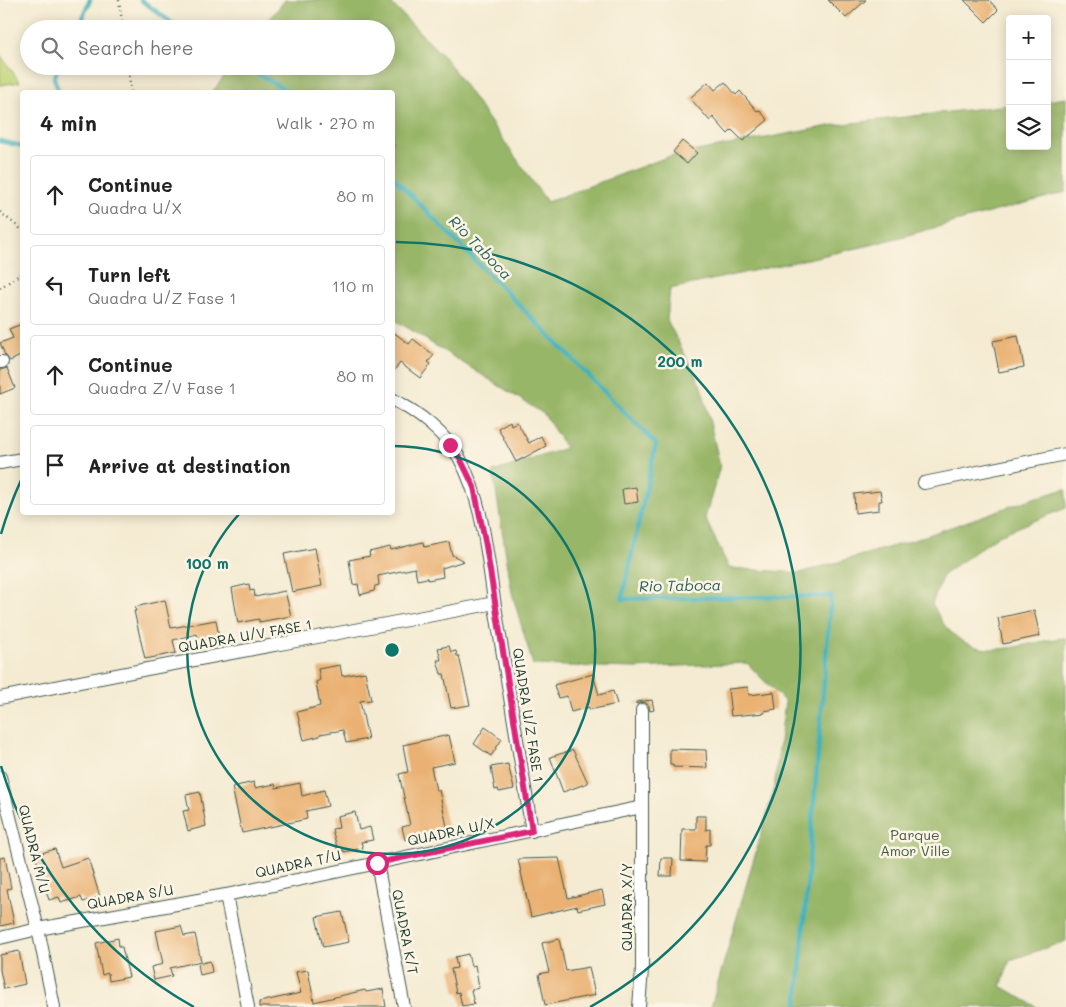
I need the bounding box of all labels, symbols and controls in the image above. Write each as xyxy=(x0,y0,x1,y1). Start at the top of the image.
map controls xyxy=(1006,15,1051,150)
button: + xyxy=(1006,15,1051,60)
search box xyxy=(20,20,395,75)
icon: search xyxy=(38,34,66,62)
text: Search here xyxy=(78,35,194,60)
button: − xyxy=(1006,60,1051,105)
button: layers xyxy=(1006,105,1051,150)
text: 4 min xyxy=(40,109,97,136)
text: Walk · 270 m xyxy=(276,112,375,133)
text: Continue xyxy=(88,172,173,197)
icon: ahead xyxy=(41,181,69,209)
text: 80 m xyxy=(337,185,374,206)
text: Quadra U/X xyxy=(88,197,182,218)
water label: Rio Taboca xyxy=(445,211,516,284)
text: Turn left xyxy=(88,262,171,287)
icon: left xyxy=(41,271,69,299)
text: 110 m xyxy=(332,275,374,296)
text: Quadra U/Z Fase 1 xyxy=(88,287,236,308)
text: 200 m xyxy=(658,351,703,371)
text: Continue xyxy=(88,352,173,377)
icon: ahead xyxy=(41,361,69,389)
text: 80 m xyxy=(337,365,374,386)
text: Quadra Z/V Fase 1 xyxy=(88,377,236,398)
route end xyxy=(439,434,462,457)
icon: arrive xyxy=(41,451,69,479)
text: Arrive at destination xyxy=(88,453,291,478)
text: 100 m xyxy=(185,553,229,573)
water label: Rio Taboca xyxy=(639,574,721,596)
street label: QUADRA U/V FASE 1 xyxy=(177,614,313,657)
centre of rings xyxy=(383,641,401,659)
street label: QUADRA U/Z FASE 1 xyxy=(508,646,549,784)
street label: QUADRA M/U xyxy=(14,803,55,895)
street label: QUADRA U/X xyxy=(406,813,496,850)
park label: Parque Amor Ville xyxy=(880,825,950,860)
street label: QUADRA T/U xyxy=(253,845,343,882)
route start xyxy=(366,852,389,875)
street label: QUADRA X/Y xyxy=(617,863,636,951)
street label: QUADRA S/U xyxy=(85,880,175,913)
street label: QUADRA K/T xyxy=(388,888,423,976)

